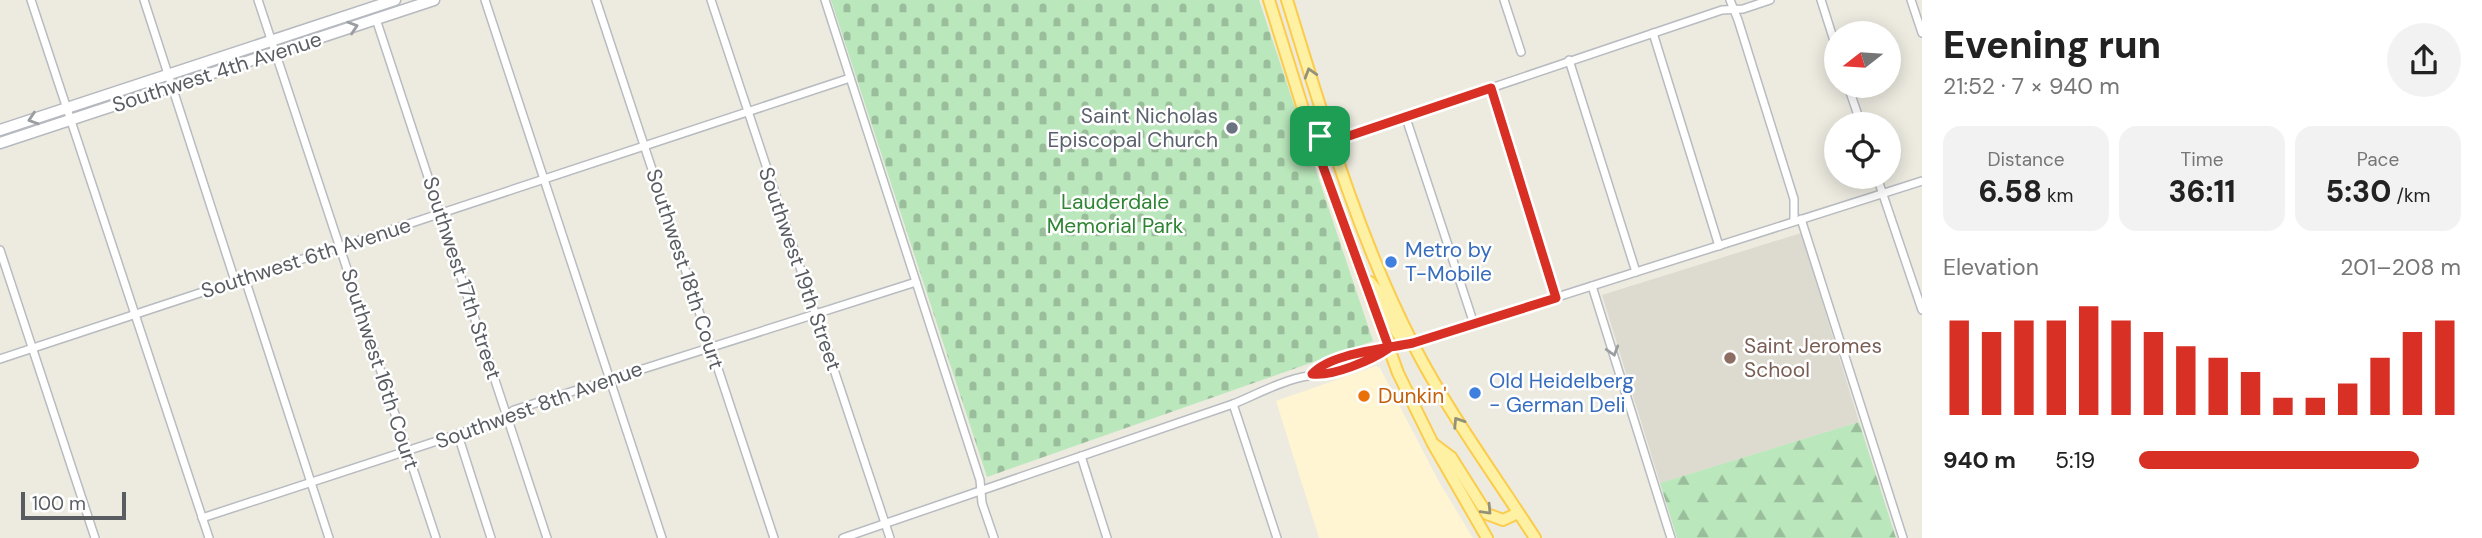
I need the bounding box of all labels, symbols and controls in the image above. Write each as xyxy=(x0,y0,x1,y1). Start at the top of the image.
one-way arrow xyxy=(347,20,359,35)
text: Evening run xyxy=(1943,20,2161,70)
north arrow xyxy=(1824,21,1900,98)
map controls xyxy=(1824,21,1901,189)
button: share xyxy=(2387,23,2461,97)
street label: Southwest 4th Avenue xyxy=(109,25,325,119)
one-way arrow xyxy=(1303,67,1318,79)
text: 21:52 · 7 × 940 m xyxy=(1943,71,2120,101)
place label: Saint Nicholas Episcopal Church xyxy=(1047,102,1218,154)
pin xyxy=(1290,106,1350,166)
one-way arrow xyxy=(28,111,40,126)
button: locate xyxy=(1824,112,1901,189)
icon: arrive xyxy=(1301,117,1339,155)
marker: Saint Nicholas Episcopal Church xyxy=(1224,120,1240,136)
text: Distance xyxy=(1987,147,2065,172)
text: Time xyxy=(2181,147,2223,172)
text: Pace xyxy=(2357,147,2399,172)
street label: Southwest 19th Street xyxy=(752,163,848,375)
street label: Southwest 18th Court xyxy=(639,165,731,373)
text: 6.58 xyxy=(1978,172,2042,211)
text: 36:11 xyxy=(2168,172,2236,211)
text: 5:30 xyxy=(2326,172,2391,211)
street label: Southwest 17th Street xyxy=(416,173,508,383)
text: km xyxy=(2042,183,2074,208)
text: /km xyxy=(2391,183,2430,208)
park label: Lauderdale Memorial Park xyxy=(1047,188,1184,240)
street label: Southwest 6th Avenue xyxy=(198,211,414,305)
place label: Metro by T-Mobile xyxy=(1405,236,1492,288)
text: Elevation xyxy=(1943,252,2039,282)
text: 201–208 m xyxy=(2340,252,2461,282)
marker: Metro by T-Mobile xyxy=(1383,254,1399,270)
street label: Southwest 16th Court xyxy=(334,265,426,473)
place label: Saint Jeromes School xyxy=(1744,332,1882,384)
one-way arrow xyxy=(1604,345,1619,357)
marker: Saint Jeromes School xyxy=(1722,350,1738,366)
street label: Southwest 8th Avenue xyxy=(432,354,646,456)
place label: Old Heidelberg - German Deli xyxy=(1489,367,1634,419)
place label: Dunkin' xyxy=(1378,382,1447,410)
marker: Old Heidelberg - German Deli xyxy=(1467,385,1483,401)
marker: Dunkin' xyxy=(1356,388,1372,404)
one-way arrow xyxy=(1454,417,1467,430)
text: 940 m xyxy=(1943,445,2016,475)
text: 5:19 xyxy=(2055,445,2095,475)
scale bar xyxy=(21,489,126,521)
text: 100 m xyxy=(32,491,86,516)
one-way arrow xyxy=(1479,502,1491,515)

